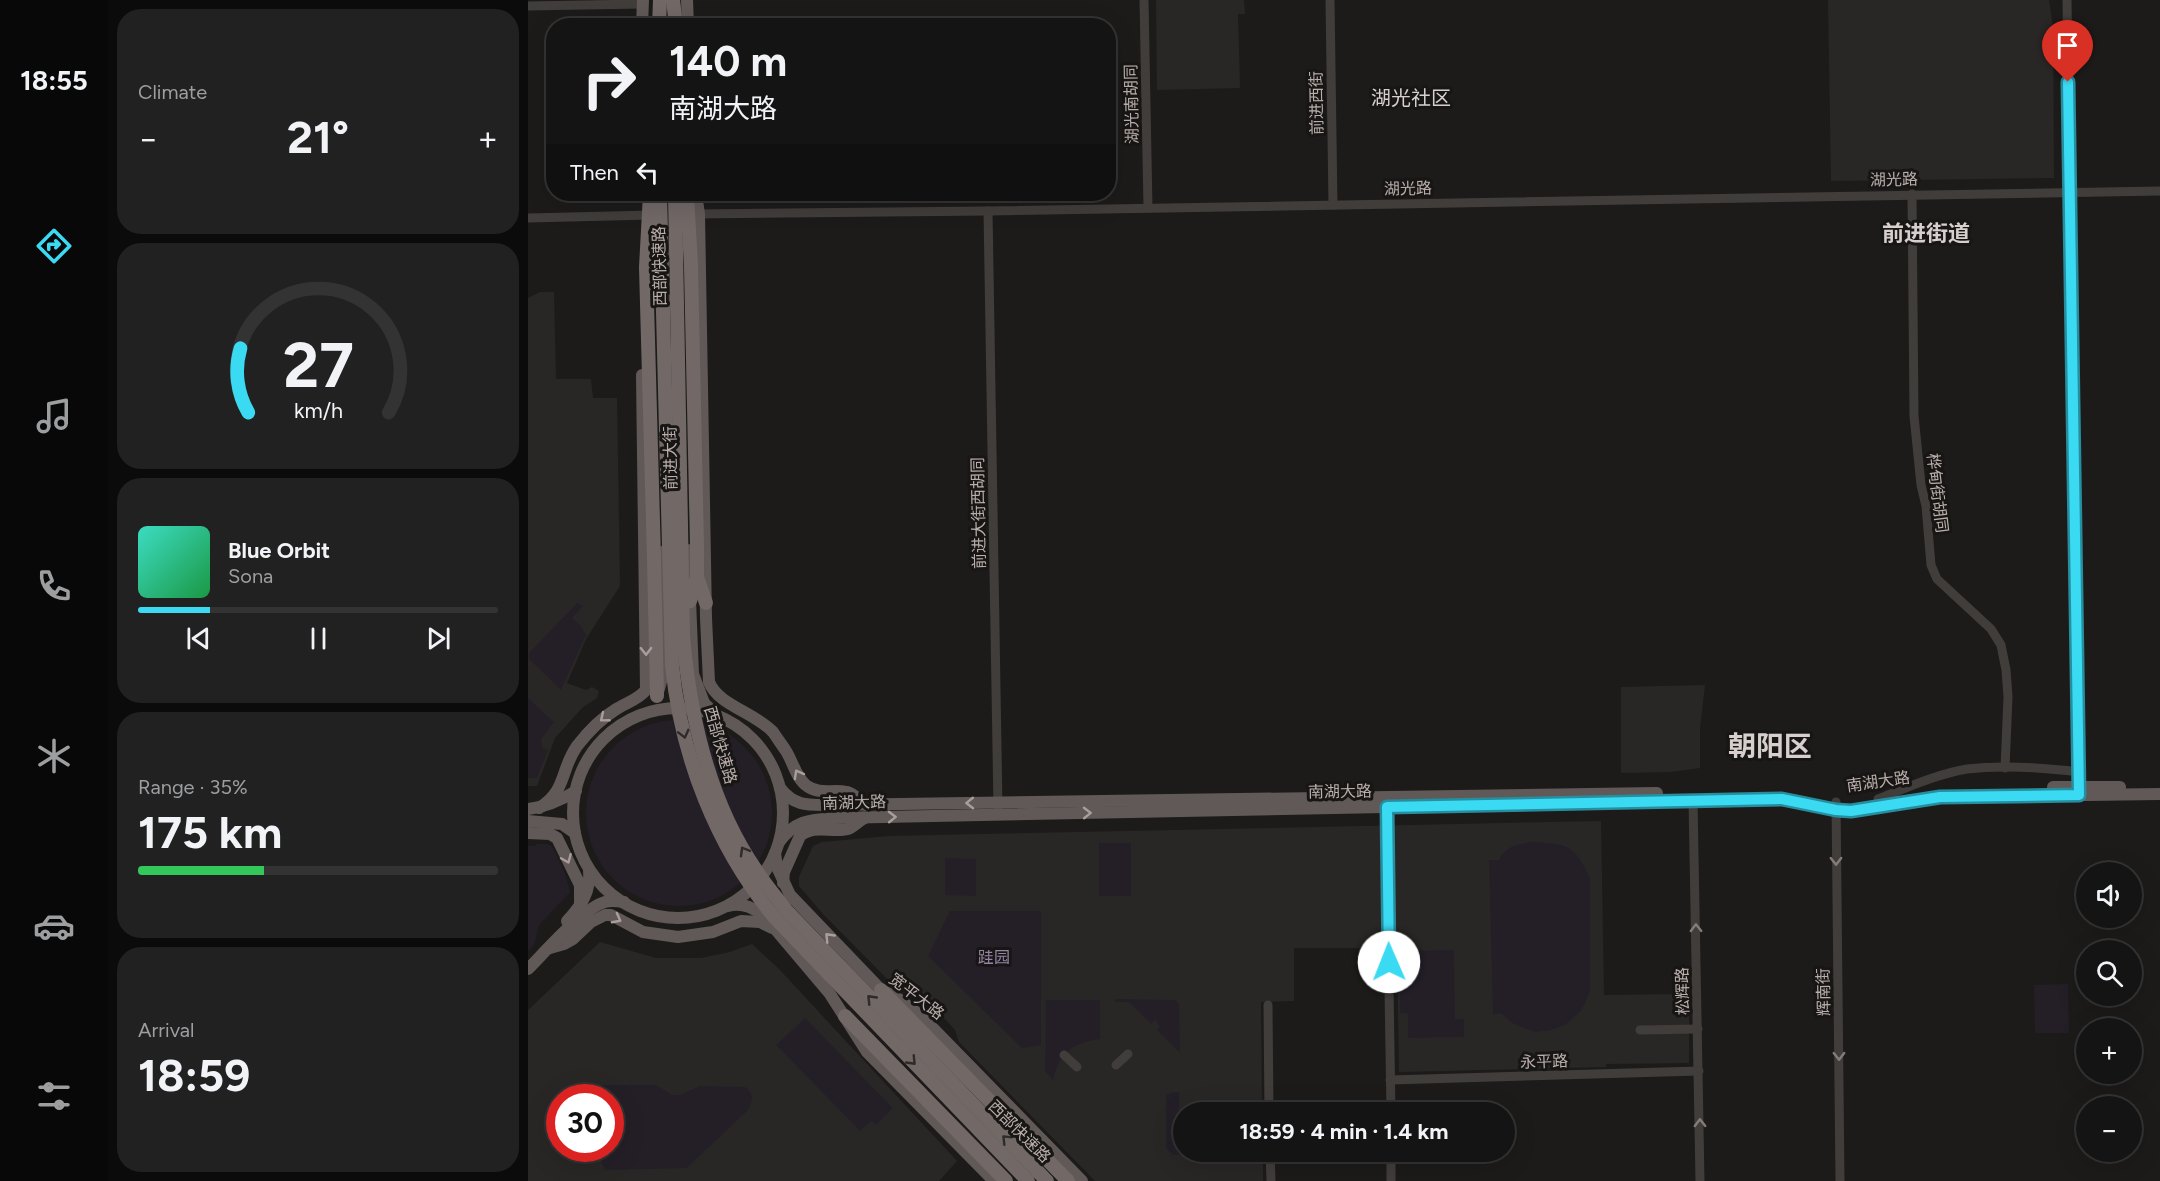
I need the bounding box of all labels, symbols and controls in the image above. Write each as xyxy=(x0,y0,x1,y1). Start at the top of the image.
pin xyxy=(2042,20,2093,82)
icon: arrive xyxy=(2051,29,2084,62)
text: 140 m xyxy=(669,36,787,87)
icon: right xyxy=(570,42,648,120)
text: 18:55 xyxy=(20,64,88,97)
street label: 湖光南胡同 xyxy=(1121,64,1142,144)
street label: 前进西街 xyxy=(1306,71,1327,135)
text: Climate xyxy=(138,80,207,104)
district label: 湖光社区 xyxy=(1371,86,1451,110)
text: 南湖大路 xyxy=(669,92,777,125)
text: 21° xyxy=(287,110,349,164)
text: − xyxy=(138,119,159,158)
text: + xyxy=(477,119,498,158)
icon: left xyxy=(631,156,664,189)
text: Then xyxy=(570,159,619,186)
street label: 湖光路 xyxy=(1870,170,1918,189)
street label: 湖光路 xyxy=(1384,179,1432,198)
district label: 前进街道 xyxy=(1882,220,1970,247)
icon: directions xyxy=(33,225,75,267)
street label: 西部快速路 xyxy=(649,226,670,306)
text: 27 xyxy=(283,328,353,403)
icon: music xyxy=(33,395,75,437)
text: km/h xyxy=(294,399,342,424)
street label: 前进大街 xyxy=(660,426,681,490)
street label: 桦甸街胡同 xyxy=(1923,452,1952,534)
street label: 前进大街西胡同 xyxy=(968,457,989,569)
text: Blue Orbit xyxy=(228,537,330,564)
text: Sona xyxy=(228,564,273,588)
icon: phone xyxy=(33,565,75,607)
icon: previous xyxy=(182,622,215,655)
icon: pause xyxy=(302,622,335,655)
icon: next xyxy=(422,622,455,655)
one-way arrow xyxy=(640,646,652,655)
street label: 西部快速路 xyxy=(700,704,741,786)
one-way arrow xyxy=(600,710,611,721)
one-way arrow xyxy=(677,728,690,738)
district label: 朝阳区 xyxy=(1728,729,1812,763)
icon: climate xyxy=(33,735,75,777)
street label: 南湖大路 xyxy=(1845,768,1911,795)
one-way arrow xyxy=(794,770,805,781)
text: Range · 35% xyxy=(138,775,248,799)
street label: 南湖大路 xyxy=(1308,781,1372,802)
street label: 南湖大路 xyxy=(822,792,886,813)
one-way arrow xyxy=(966,797,975,809)
text: 175 km xyxy=(138,805,282,859)
one-way arrow xyxy=(1082,807,1091,819)
one-way arrow xyxy=(887,810,896,823)
one-way arrow xyxy=(740,847,752,857)
one-way arrow xyxy=(560,853,572,864)
one-way arrow xyxy=(1830,856,1842,865)
map controls xyxy=(2076,862,2142,1162)
button: sound xyxy=(2076,862,2142,928)
icon: car xyxy=(33,905,75,947)
one-way arrow xyxy=(611,912,622,924)
one-way arrow xyxy=(1690,923,1702,932)
position arrow xyxy=(1357,930,1421,994)
one-way arrow xyxy=(826,933,837,944)
button: search xyxy=(2076,940,2142,1006)
park label: 跬园 xyxy=(978,948,1010,967)
street label: 松辉路 xyxy=(1673,967,1692,1015)
street label: 辉南街 xyxy=(1814,968,1833,1016)
street label: 宽平大路 xyxy=(886,969,948,1024)
one-way arrow xyxy=(867,995,878,1006)
text: Arrival xyxy=(138,1018,194,1042)
button: + xyxy=(2076,1018,2142,1084)
text: 18:59 xyxy=(138,1048,250,1102)
street label: 永平路 xyxy=(1520,1051,1568,1072)
one-way arrow xyxy=(1832,1051,1845,1060)
one-way arrow xyxy=(904,1053,915,1064)
icon: filters xyxy=(33,1075,75,1117)
speed limit sign: 30 xyxy=(546,1084,624,1162)
street label: 西部快速路 xyxy=(985,1096,1055,1166)
button: − xyxy=(2076,1096,2142,1162)
text: 18:59 · 4 min · 1.4 km xyxy=(1240,1118,1448,1145)
one-way arrow xyxy=(1694,1118,1706,1127)
one-way arrow xyxy=(1002,1136,1013,1147)

